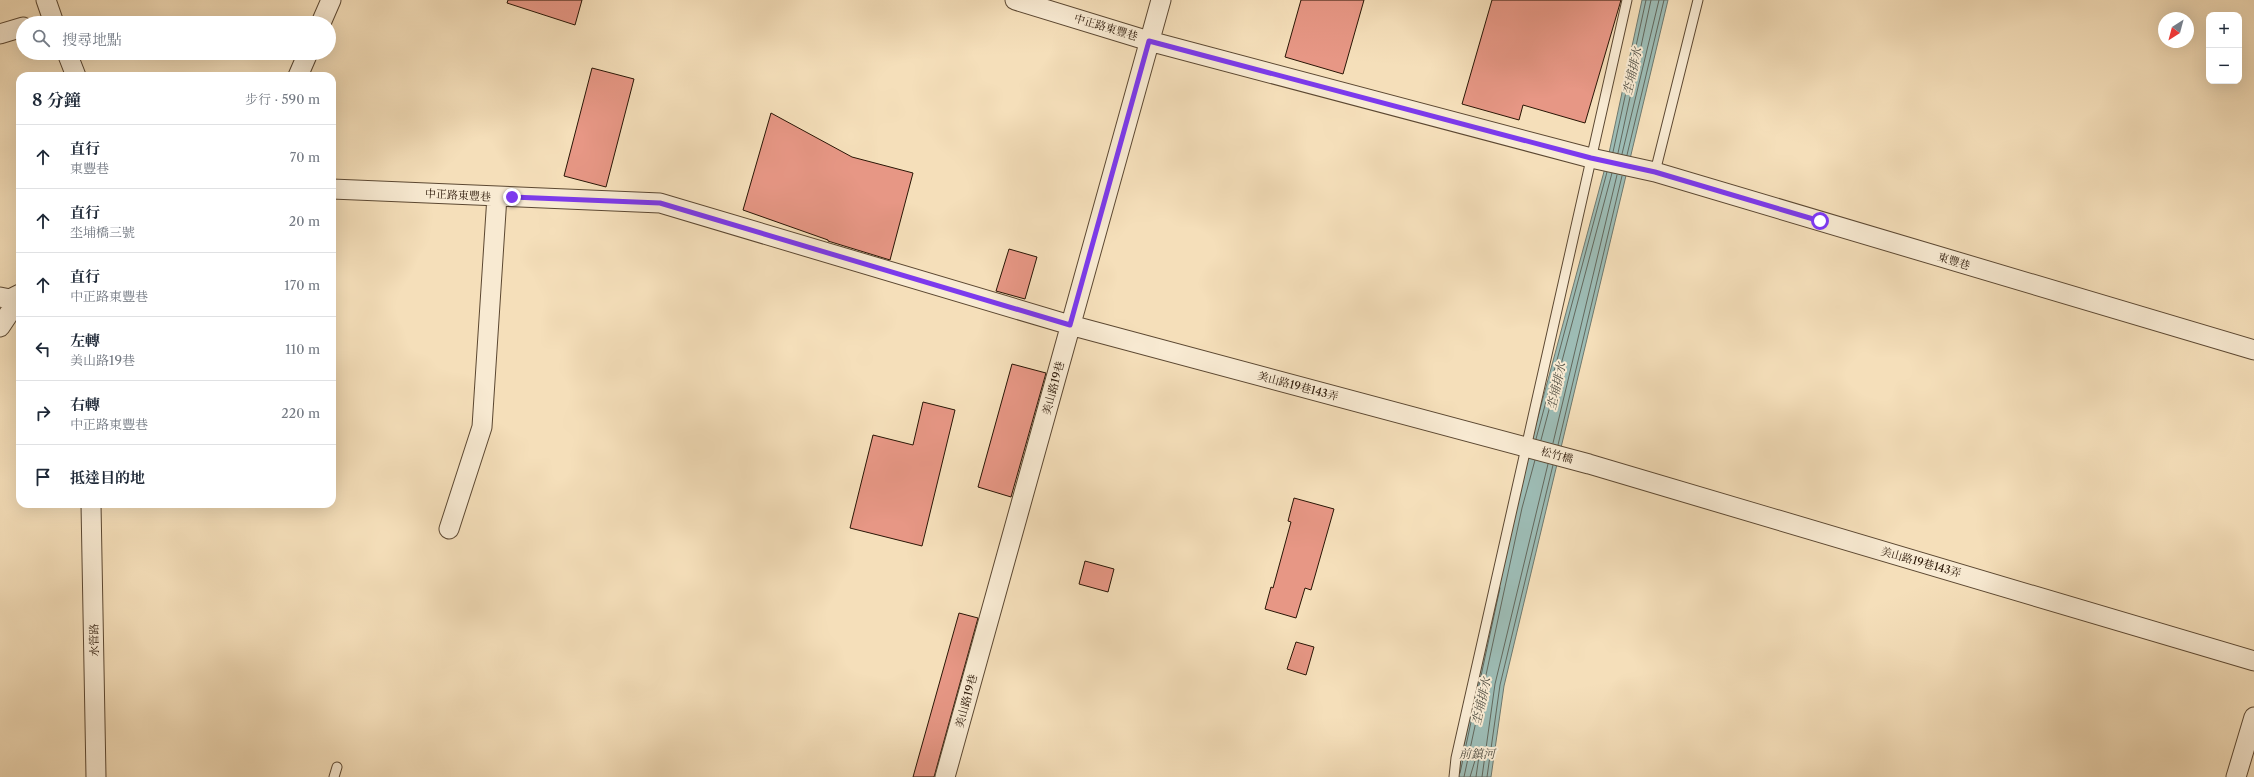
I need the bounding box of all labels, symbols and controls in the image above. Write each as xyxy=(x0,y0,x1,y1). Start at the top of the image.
street label: 中正路東豐巷 xyxy=(1072,11,1140,43)
north arrow xyxy=(2158,12,2194,48)
map controls xyxy=(2206,12,2242,84)
button: + xyxy=(2206,12,2242,48)
search box xyxy=(16,16,336,60)
icon: search xyxy=(30,27,52,49)
text: 搜尋地點 xyxy=(62,30,122,49)
water label: 坔埔排水 xyxy=(1619,45,1645,96)
button: − xyxy=(2206,48,2242,84)
text: 8 分鐘 xyxy=(32,90,81,110)
text: 步行 · 590 m xyxy=(245,91,320,107)
text: 直行 xyxy=(70,139,100,158)
icon: ahead xyxy=(32,146,54,168)
text: 70 m xyxy=(290,149,320,165)
text: 東豐巷 xyxy=(70,160,109,176)
street label: 中正路東豐巷 xyxy=(425,186,491,204)
route end xyxy=(503,188,521,206)
text: 直行 xyxy=(70,203,100,222)
icon: ahead xyxy=(32,210,54,232)
route start xyxy=(1811,212,1829,230)
text: 20 m xyxy=(289,213,320,229)
text: 坔埔橋三號 xyxy=(70,224,135,240)
street label: 東豐巷 xyxy=(1936,249,1972,273)
text: 直行 xyxy=(70,267,100,286)
icon: ahead xyxy=(32,274,54,296)
text: 170 m xyxy=(284,277,320,293)
text: 中正路東豐巷 xyxy=(70,288,148,304)
text: 左轉 xyxy=(70,331,100,350)
icon: left xyxy=(32,338,54,360)
text: 110 m xyxy=(285,341,320,357)
text: 美山路19巷 xyxy=(70,352,135,368)
street label: 美山路19巷 xyxy=(1039,360,1067,416)
water label: 坔埔排水 xyxy=(1543,360,1569,411)
street label: 美山路19巷143弄 xyxy=(1256,368,1340,404)
text: 右轉 xyxy=(70,395,100,414)
icon: right xyxy=(32,402,54,424)
text: 220 m xyxy=(281,405,320,421)
text: 中正路東豐巷 xyxy=(70,416,148,432)
street label: 松竹橋 xyxy=(1539,444,1575,466)
icon: arrive xyxy=(32,466,54,488)
text: 抵達目的地 xyxy=(70,468,145,487)
street label: 美山路19巷143弄 xyxy=(1879,544,1963,580)
street label: 水管路 xyxy=(87,623,101,657)
street label: 美山路19巷 xyxy=(952,673,980,729)
water label: 坔埔排水 xyxy=(1468,675,1494,726)
water label: 前鎮河 xyxy=(1459,746,1497,761)

